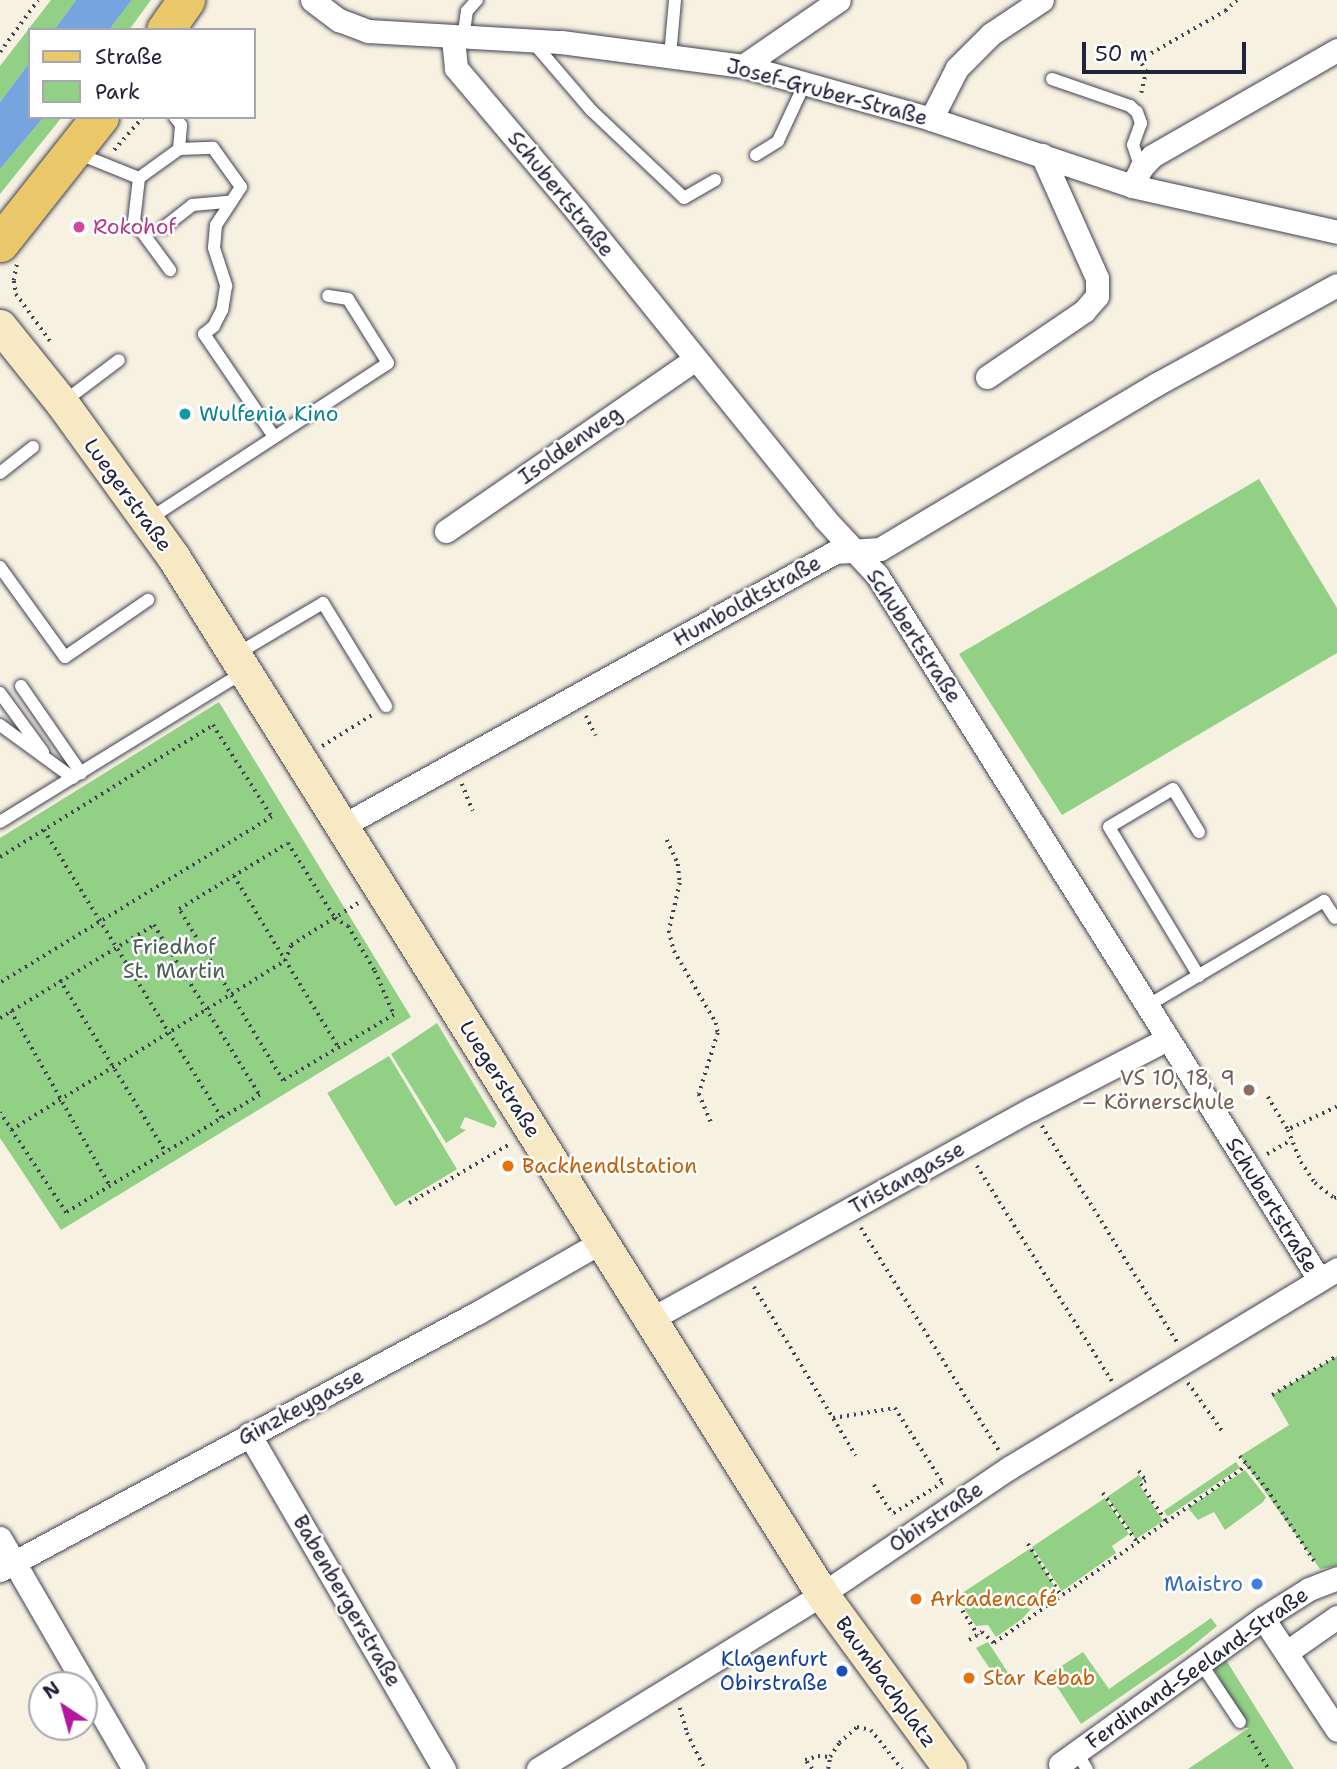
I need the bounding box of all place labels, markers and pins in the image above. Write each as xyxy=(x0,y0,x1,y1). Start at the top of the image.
place label: Rokohof xyxy=(93,214,176,240)
marker: Rokohof xyxy=(71,219,87,235)
place label: Wulfenia Kino xyxy=(199,401,338,427)
marker: Wulfenia Kino xyxy=(177,406,193,422)
place label: VS 10, 18, 9 – Körnerschule xyxy=(1082,1065,1235,1115)
marker: VS 10, 18, 9 – Körnerschule xyxy=(1241,1082,1257,1098)
place label: Backhendlstation xyxy=(522,1153,697,1179)
marker: Backhendlstation xyxy=(500,1158,516,1174)
place label: Maistro xyxy=(1164,1571,1243,1597)
marker: Maistro xyxy=(1249,1576,1265,1592)
place label: Arkadencafé xyxy=(930,1586,1058,1612)
marker: Arkadencafé xyxy=(908,1591,924,1607)
place label: Klagenfurt Obirstraße xyxy=(720,1646,828,1696)
marker: Klagenfurt Obirstraße xyxy=(834,1663,850,1679)
place label: Star Kebab xyxy=(983,1665,1095,1691)
marker: Star Kebab xyxy=(961,1670,977,1686)

